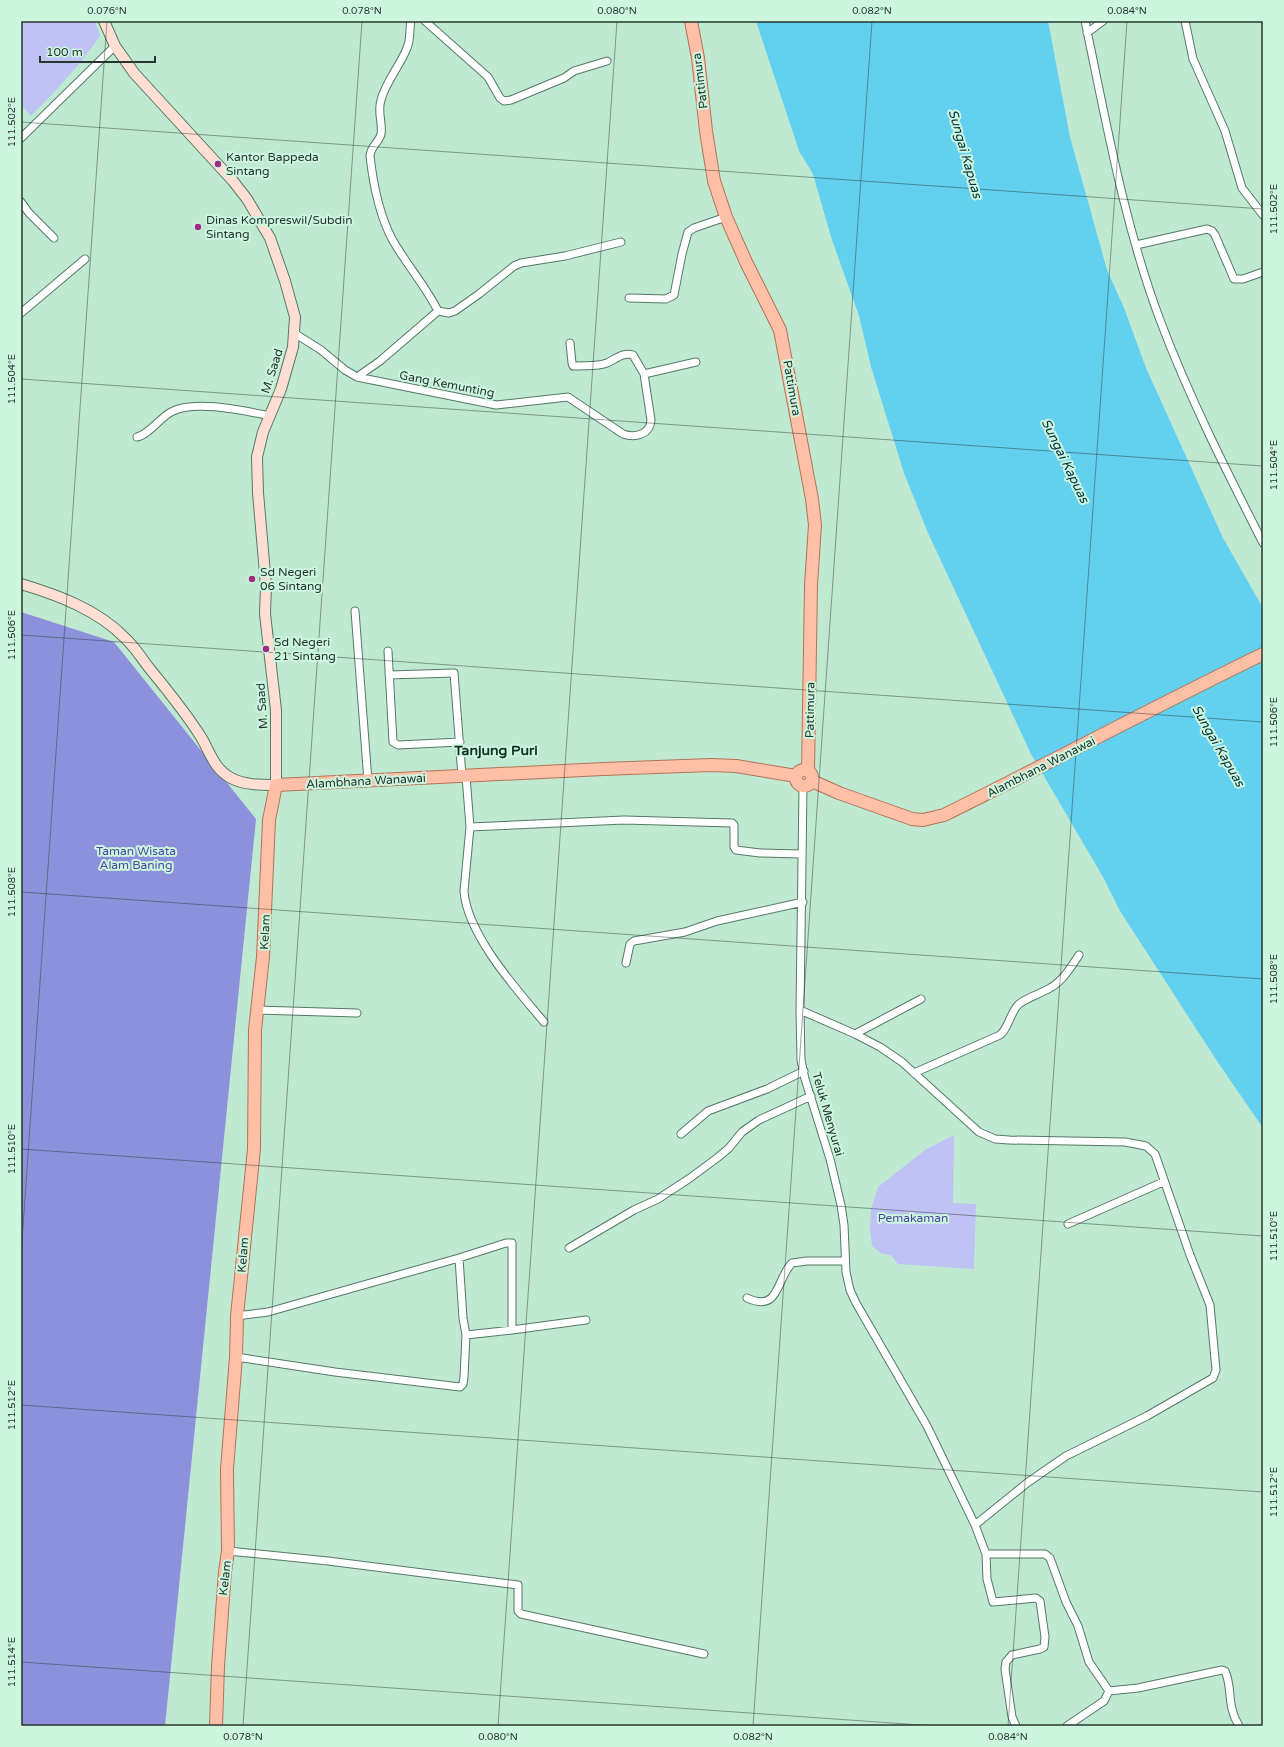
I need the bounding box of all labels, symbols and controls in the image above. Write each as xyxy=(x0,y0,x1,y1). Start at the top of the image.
text: 0.076°N xyxy=(87,5,127,17)
text: 0.078°N xyxy=(342,5,382,17)
text: 0.080°N xyxy=(597,5,637,17)
text: 0.082°N xyxy=(852,5,892,17)
text: 0.084°N xyxy=(1107,5,1147,17)
scale bar xyxy=(40,38,155,64)
text: 100 m xyxy=(46,45,83,59)
street label: Pattimura xyxy=(690,52,710,110)
text: 111.502°E xyxy=(6,97,18,147)
water label: Sungai Kapuas xyxy=(945,108,986,201)
place label: Kantor Bappeda Sintang xyxy=(226,150,319,178)
marker: Kantor Bappeda Sintang xyxy=(213,159,223,169)
text: 111.502°E xyxy=(1268,184,1280,234)
place label: Dinas Kompreswil/Subdin Sintang xyxy=(206,213,353,241)
marker: Dinas Kompreswil/Subdin Sintang xyxy=(193,222,203,232)
street label: M. Saad xyxy=(258,347,286,395)
text: 111.504°E xyxy=(6,354,18,404)
street label: Pattimura xyxy=(780,359,804,417)
street label: Gang Kemunting xyxy=(398,368,496,400)
water label: Sungai Kapuas xyxy=(1038,416,1093,506)
text: 111.504°E xyxy=(1268,440,1280,490)
place label: Sd Negeri 06 Sintang xyxy=(260,565,322,593)
marker: Sd Negeri 06 Sintang xyxy=(247,574,257,584)
text: 111.506°E xyxy=(6,610,18,660)
place label: Sd Negeri 21 Sintang xyxy=(274,635,336,663)
marker: Sd Negeri 21 Sintang xyxy=(261,644,271,654)
street label: M. Saad xyxy=(253,682,271,730)
street label: Pattimura xyxy=(803,682,817,738)
text: 111.506°E xyxy=(1268,697,1280,747)
water label: Sungai Kapuas xyxy=(1188,702,1248,790)
street label: Alambhana Wanawai xyxy=(984,734,1098,800)
district label: Tanjung Puri xyxy=(453,742,538,759)
street label: Alambhana Wanawai xyxy=(306,771,426,791)
park label: Taman Wisata Alam Baning xyxy=(96,844,176,872)
text: 111.508°E xyxy=(6,867,18,917)
street label: Kelam xyxy=(257,914,273,950)
text: 111.508°E xyxy=(1268,954,1280,1004)
street label: Teluk Menyurai xyxy=(809,1070,847,1158)
text: 111.510°E xyxy=(6,1124,18,1174)
park label: Pemakaman xyxy=(878,1211,948,1225)
text: 111.510°E xyxy=(1268,1211,1280,1261)
street label: Kelam xyxy=(234,1237,252,1273)
text: 111.512°E xyxy=(6,1380,18,1430)
text: 111.512°E xyxy=(1268,1467,1280,1517)
street label: Kelam xyxy=(216,1560,234,1596)
text: 111.514°E xyxy=(6,1637,18,1687)
text: 0.078°N xyxy=(223,1731,263,1743)
text: 0.080°N xyxy=(478,1731,518,1743)
text: 0.082°N xyxy=(733,1731,773,1743)
text: 0.084°N xyxy=(988,1731,1028,1743)

